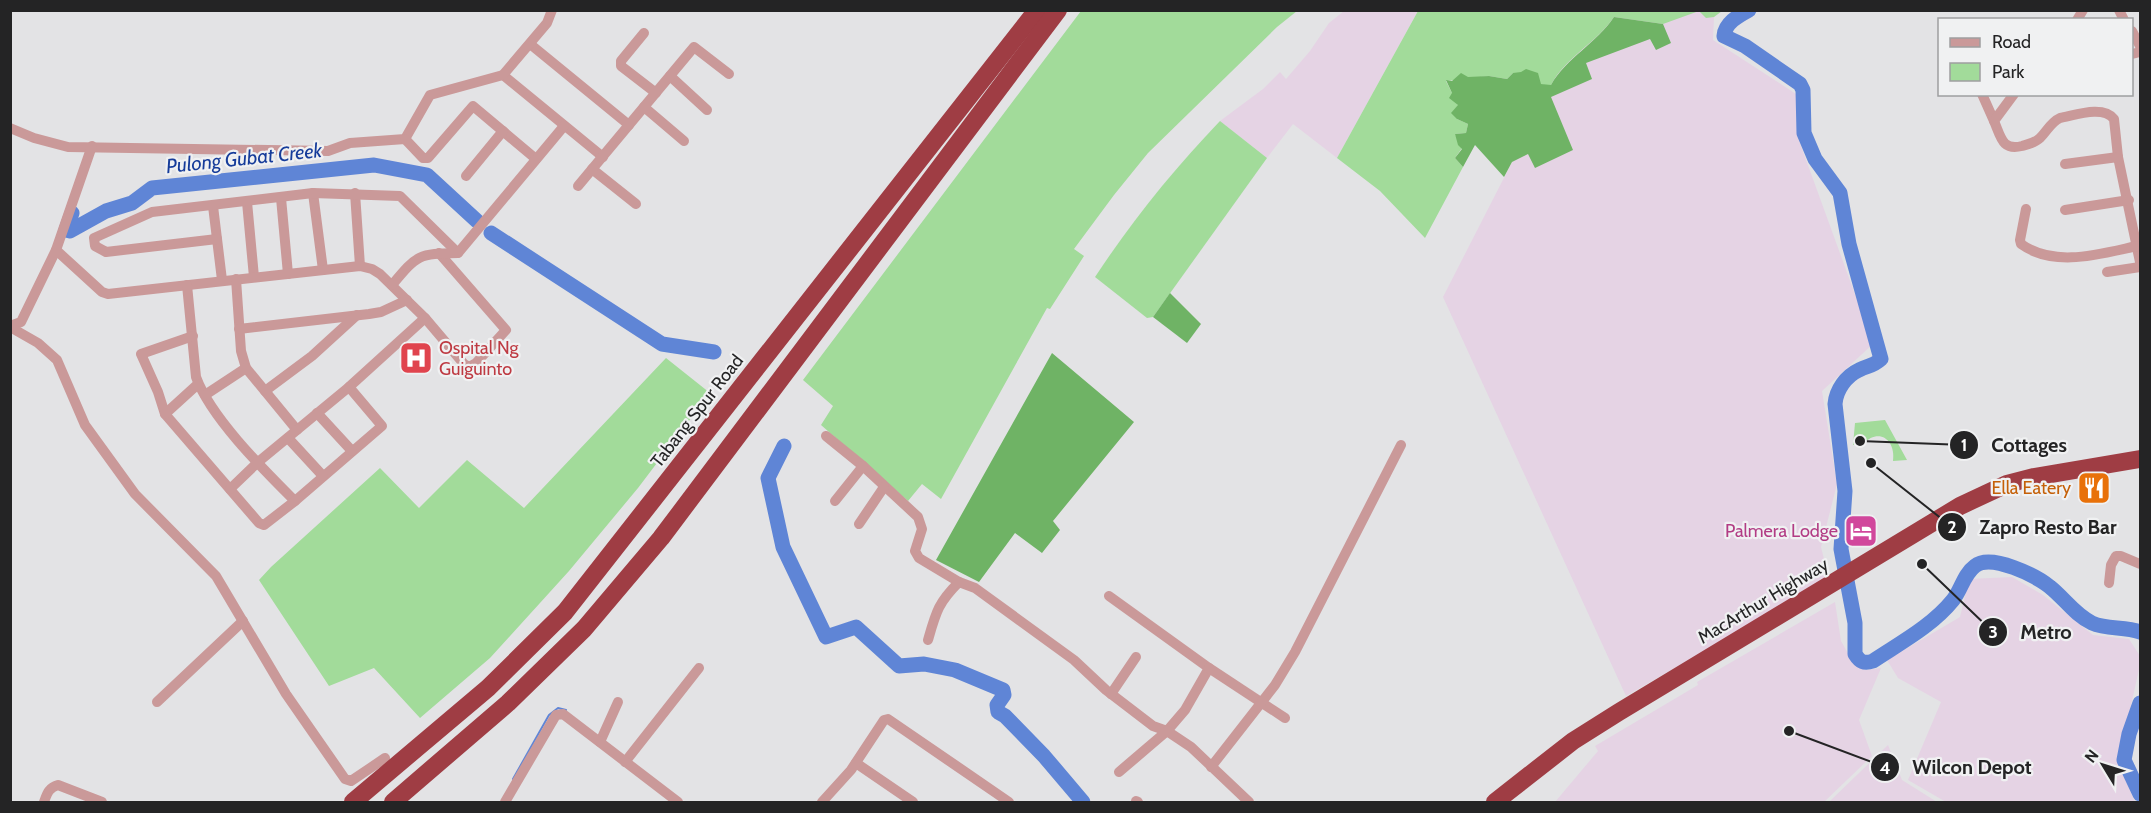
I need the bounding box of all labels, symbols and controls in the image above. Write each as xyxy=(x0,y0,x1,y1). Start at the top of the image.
legend xyxy=(1938,18,2133,96)
text: Road xyxy=(1992,31,2031,53)
text: Park xyxy=(1992,61,2025,83)
water label: Pulong Gubat Creek xyxy=(165,138,325,178)
place label: Ospital Ng Guiguinto xyxy=(439,337,519,380)
hospital icon: Ospital Ng Guiguinto xyxy=(398,340,434,376)
street label: Tabang Spur Road xyxy=(646,350,748,472)
callout: Cottages xyxy=(1949,426,2079,464)
text: Cottages xyxy=(1991,433,2067,457)
text: 1 xyxy=(1961,434,1967,456)
restaurant icon: Ella Eatery xyxy=(2076,470,2112,506)
place label: Ella Eatery xyxy=(1991,477,2071,499)
callout: Zapro Resto Bar xyxy=(1937,508,2128,546)
hotel icon: Palmera Lodge xyxy=(1843,513,1879,549)
text: Zapro Resto Bar xyxy=(1979,515,2117,539)
text: 2 xyxy=(1947,516,1957,538)
place label: Palmera Lodge xyxy=(1725,520,1838,542)
street label: MacArthur Highway xyxy=(1694,553,1832,649)
callout: Metro xyxy=(1978,613,2083,651)
text: Metro xyxy=(2020,620,2072,644)
text: 3 xyxy=(1988,621,1998,643)
north arrow xyxy=(2073,735,2133,795)
text: N xyxy=(2081,746,2103,766)
callout: Wilcon Depot xyxy=(1870,748,2044,786)
text: Wilcon Depot xyxy=(1912,755,2032,779)
text: 4 xyxy=(1879,757,1891,779)

